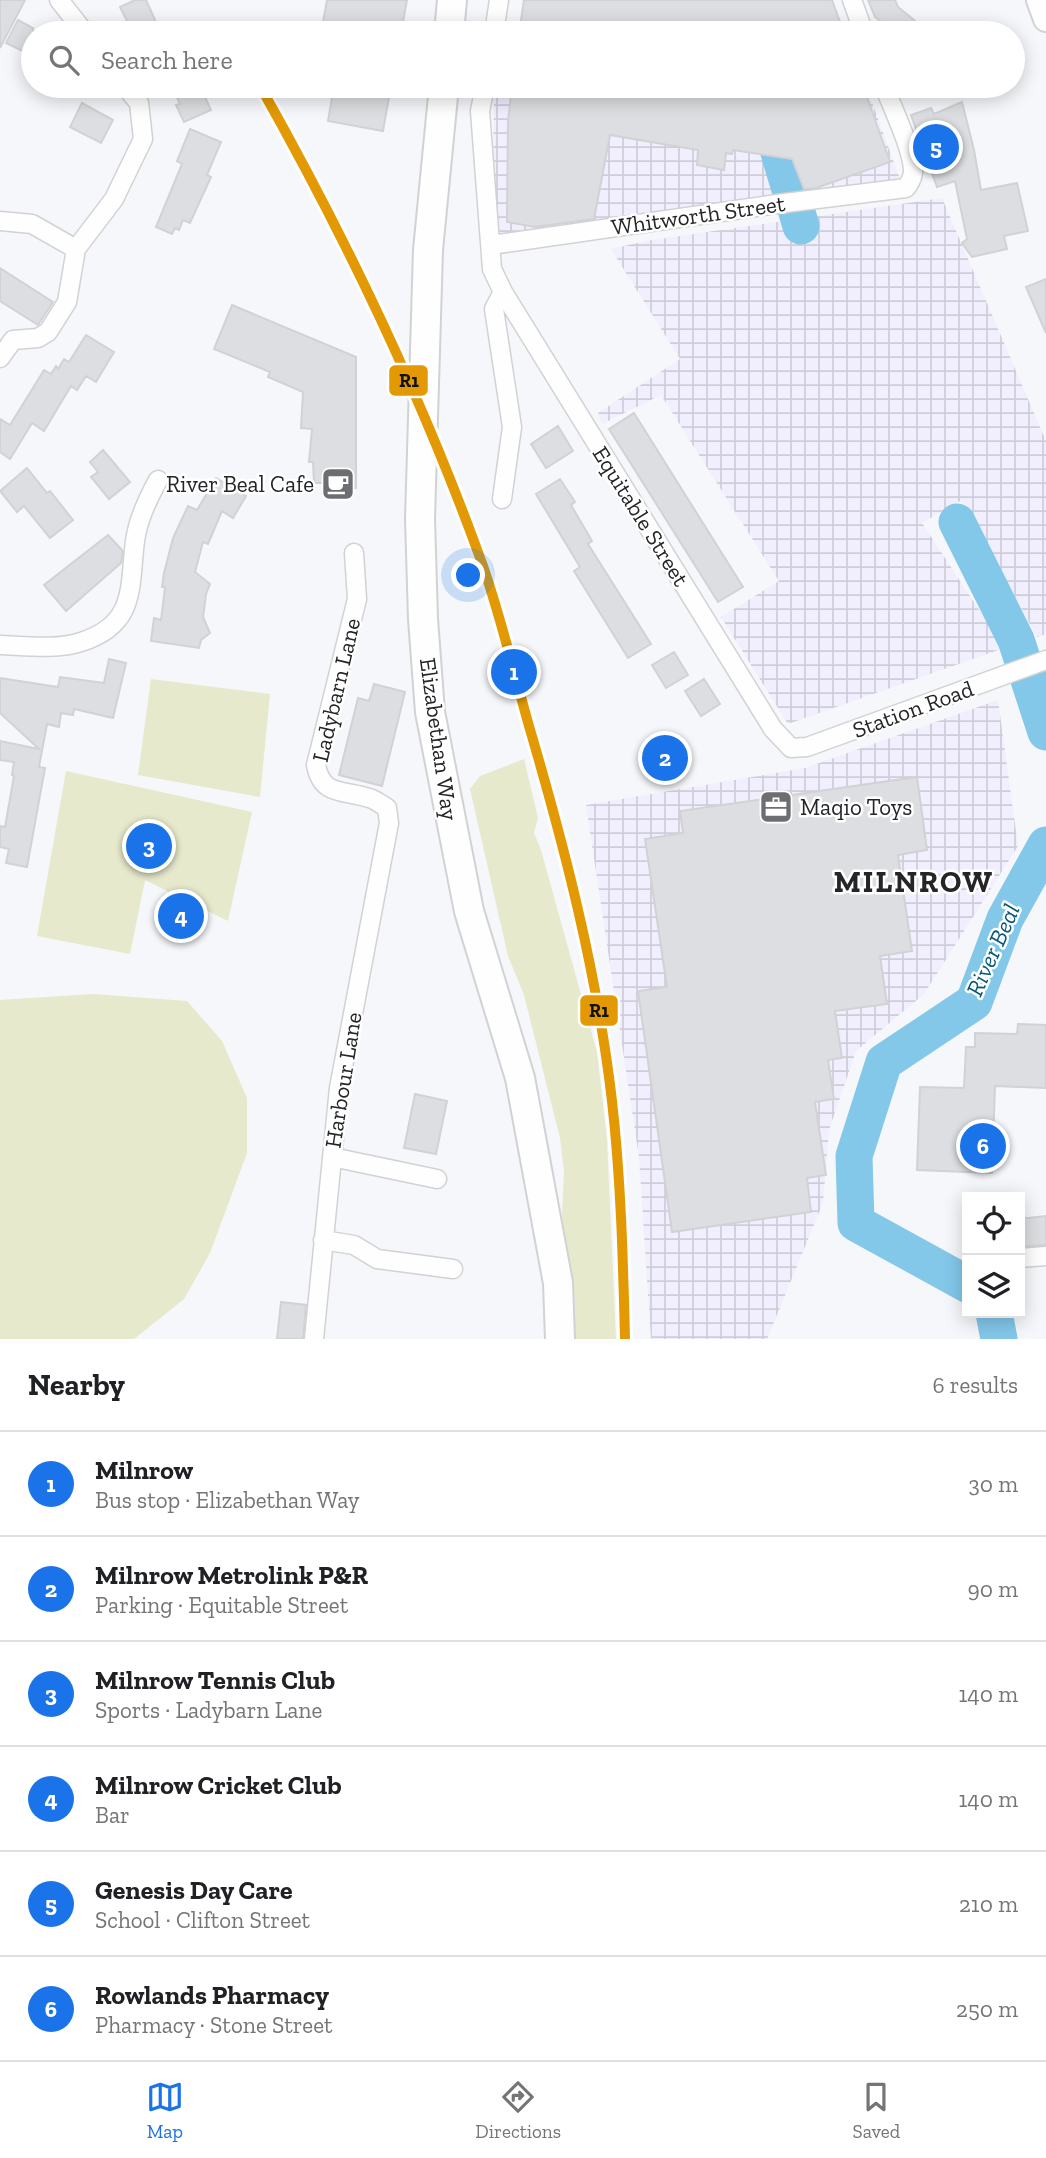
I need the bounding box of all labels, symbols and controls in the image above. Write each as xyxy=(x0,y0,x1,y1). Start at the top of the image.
search box xyxy=(21,21,1025,98)
icon: search xyxy=(45,41,83,79)
text: Search here xyxy=(101,44,233,76)
pin: 5 xyxy=(913,121,959,173)
street label: Whitworth Street xyxy=(609,189,787,241)
line badge: R1 xyxy=(388,364,429,397)
text: R1 xyxy=(399,369,419,392)
street label: Equitable Street xyxy=(587,441,695,592)
cafe icon: River Beal Cafe xyxy=(319,465,357,503)
place label: River Beal Cafe xyxy=(166,470,314,498)
your location xyxy=(451,558,485,592)
street label: Ladybarn Lane xyxy=(306,615,366,765)
pin: 1 xyxy=(491,646,537,698)
street label: Elizabethan Way xyxy=(414,656,464,822)
street label: Station Road xyxy=(849,674,978,744)
pin: 2 xyxy=(642,732,688,784)
office icon: Maqio Toys xyxy=(757,788,795,826)
place label: Maqio Toys xyxy=(800,793,912,821)
pin: 3 xyxy=(126,820,172,872)
district label: MILNROW xyxy=(834,864,994,900)
pin: 4 xyxy=(158,890,204,942)
water label: River Beal xyxy=(959,899,1026,1000)
line badge: R1 xyxy=(579,994,619,1027)
text: R1 xyxy=(589,999,609,1022)
street label: Harbour Lane xyxy=(318,1010,368,1150)
pin: 6 xyxy=(960,1120,1006,1172)
map controls xyxy=(962,1192,1025,1318)
button: locate xyxy=(962,1192,1025,1255)
button: layers xyxy=(962,1255,1025,1318)
text: Nearby xyxy=(28,1367,125,1403)
text: 6 results xyxy=(932,1371,1018,1399)
text: Milnrow xyxy=(95,1454,193,1486)
text: 1 xyxy=(46,1470,56,1498)
text: 30 m xyxy=(968,1470,1018,1498)
text: Bus stop · Elizabethan Way xyxy=(95,1486,360,1514)
text: Milnrow Metrolink P&R xyxy=(95,1559,368,1591)
text: 2 xyxy=(45,1575,57,1603)
text: 90 m xyxy=(967,1575,1018,1603)
text: Parking · Equitable Street xyxy=(95,1591,348,1619)
text: Milnrow Tennis Club xyxy=(95,1664,335,1696)
text: 3 xyxy=(45,1680,57,1708)
text: 140 m xyxy=(958,1680,1018,1708)
text: Sports · Ladybarn Lane xyxy=(95,1696,322,1724)
text: Milnrow Cricket Club xyxy=(95,1769,342,1801)
text: 4 xyxy=(44,1785,58,1813)
text: 140 m xyxy=(958,1785,1018,1813)
text: Bar xyxy=(95,1801,130,1829)
text: Genesis Day Care xyxy=(95,1874,293,1906)
text: 5 xyxy=(45,1890,57,1918)
text: 210 m xyxy=(959,1890,1018,1918)
text: School · Clifton Street xyxy=(95,1906,310,1934)
text: Rowlands Pharmacy xyxy=(95,1979,329,2011)
text: 6 xyxy=(45,1995,57,2023)
text: 250 m xyxy=(956,1995,1018,2023)
text: Pharmacy · Stone Street xyxy=(95,2011,333,2039)
tab: Map xyxy=(146,2078,184,2143)
tab: Directions xyxy=(475,2078,561,2143)
tab: Saved xyxy=(853,2078,900,2143)

